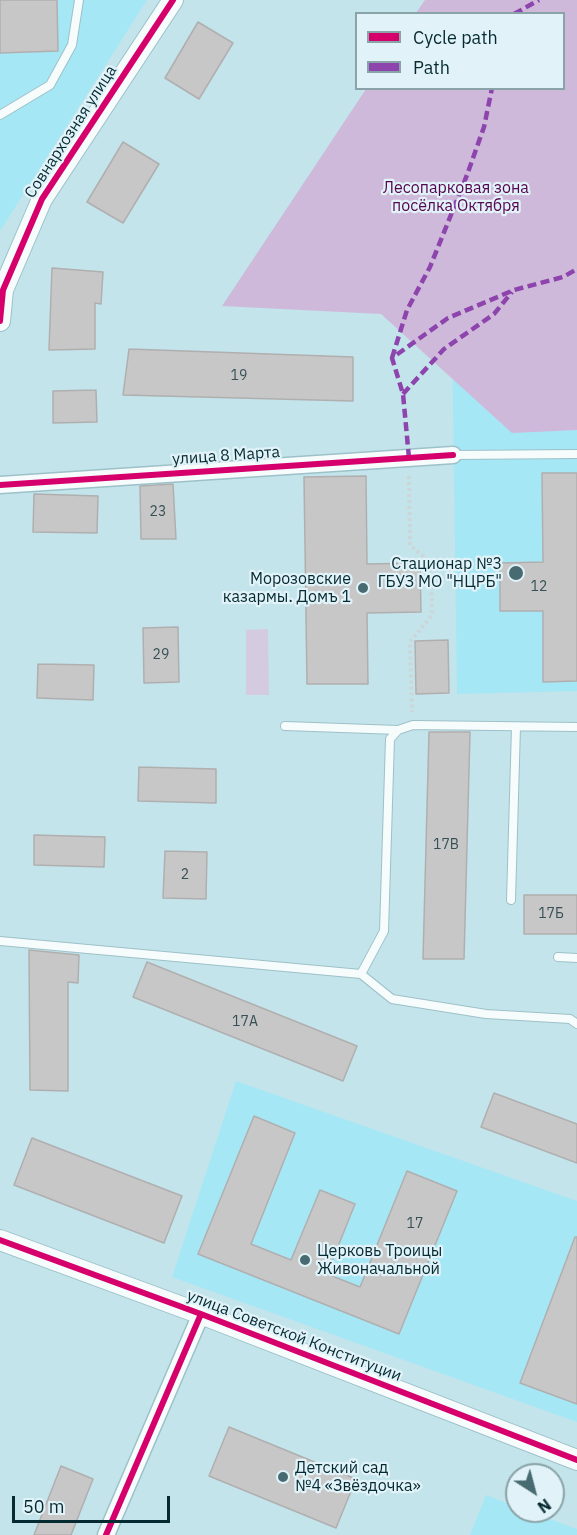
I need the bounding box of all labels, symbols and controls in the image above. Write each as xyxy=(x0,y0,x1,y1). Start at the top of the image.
legend xyxy=(355,12,565,90)
text: Cycle path xyxy=(413,26,498,49)
text: Path xyxy=(413,56,450,79)
street label: Совнархозная улица xyxy=(21,62,121,202)
park label: Лесопарковая зона посёлка Октября xyxy=(383,178,529,216)
house number: 19 xyxy=(231,368,247,384)
street label: улица 8 Марта xyxy=(171,443,281,469)
house number: 23 xyxy=(150,504,166,520)
place label: Стационар №3 ГБУЗ МО "НЦРБ" xyxy=(378,554,502,592)
marker: Стационар №3 ГБУЗ МО "НЦРБ" xyxy=(507,564,525,582)
place label: Морозовские казармы. Домъ 1 xyxy=(223,569,351,607)
house number: 12 xyxy=(531,579,547,595)
marker: Морозовские казармы. Домъ 1 xyxy=(356,581,370,595)
house number: 29 xyxy=(153,647,169,663)
house number: 17В xyxy=(433,837,459,853)
house number: 2 xyxy=(181,867,189,883)
house number: 17Б xyxy=(538,906,564,922)
house number: 17А xyxy=(232,1014,258,1030)
house number: 17 xyxy=(407,1216,423,1232)
place label: Церковь Троицы Живоначальной xyxy=(317,1241,442,1279)
marker: Церковь Троицы Живоначальной xyxy=(298,1253,312,1267)
street label: улица Советской Конституции xyxy=(184,1286,404,1386)
place label: Детский сад №4 «Звёздочка» xyxy=(295,1458,421,1496)
north arrow xyxy=(505,1463,565,1523)
marker: Детский сад №4 «Звёздочка» xyxy=(276,1470,290,1484)
scale bar xyxy=(15,1484,172,1522)
text: N xyxy=(534,1494,555,1517)
text: 50 m xyxy=(23,1495,65,1518)

